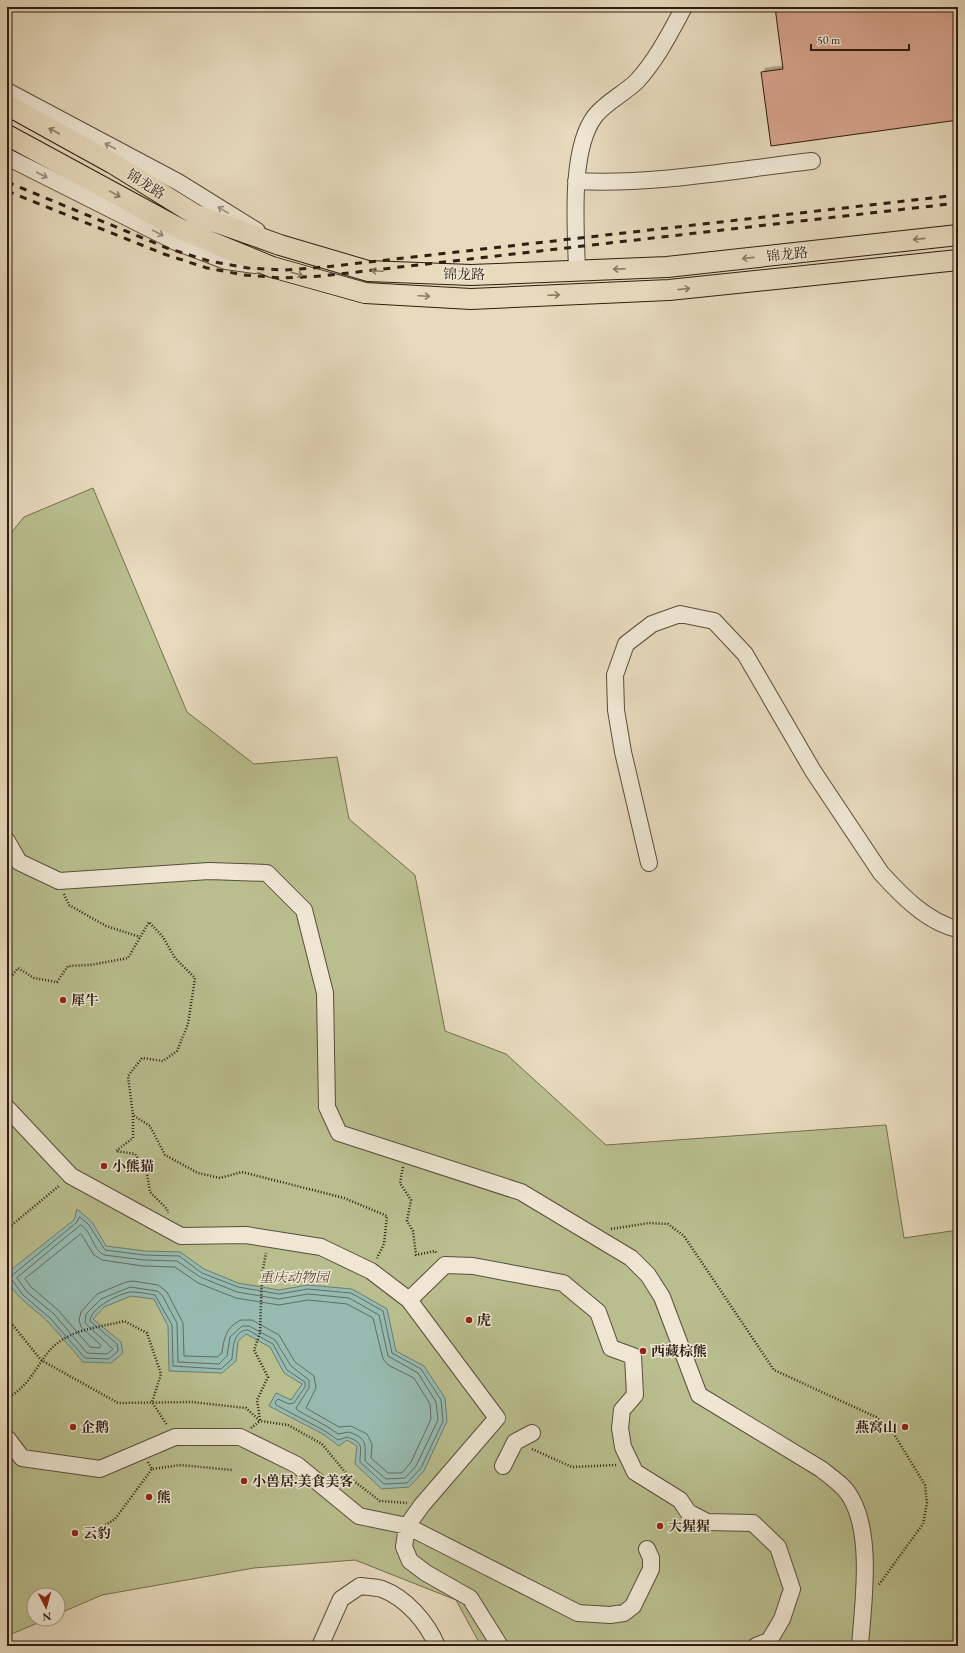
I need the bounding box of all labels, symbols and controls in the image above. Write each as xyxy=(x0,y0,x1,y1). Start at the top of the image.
scale bar xyxy=(811,26,909,52)
text: 50 m xyxy=(817,32,841,48)
one-way arrow xyxy=(48,126,60,134)
one-way arrow xyxy=(104,142,116,149)
street label: 锦龙路 xyxy=(123,165,169,203)
one-way arrow xyxy=(36,172,48,179)
one-way arrow xyxy=(109,190,121,198)
one-way arrow xyxy=(218,206,229,214)
one-way arrow xyxy=(152,230,164,237)
one-way arrow xyxy=(913,235,926,243)
street label: 锦龙路 xyxy=(765,243,809,265)
one-way arrow xyxy=(742,254,755,262)
street label: 锦龙路 xyxy=(443,265,485,283)
one-way arrow xyxy=(613,265,626,273)
one-way arrow xyxy=(371,267,384,275)
one-way arrow xyxy=(290,271,303,278)
one-way arrow xyxy=(677,285,690,292)
one-way arrow xyxy=(547,291,560,299)
one-way arrow xyxy=(417,293,430,300)
place label: 犀牛 xyxy=(71,991,99,1009)
marker: 犀牛 xyxy=(58,995,68,1005)
place label: 小熊猫 xyxy=(112,1157,154,1175)
marker: 小熊猫 xyxy=(99,1161,109,1171)
park label: 重庆动物园 xyxy=(259,1268,331,1286)
place label: 虎 xyxy=(477,1311,491,1329)
marker: 虎 xyxy=(464,1315,474,1325)
place label: 西藏棕熊 xyxy=(651,1342,707,1360)
marker: 西藏棕熊 xyxy=(638,1346,648,1356)
place label: 企鹅 xyxy=(81,1418,109,1436)
place label: 燕窝山 xyxy=(855,1418,897,1436)
marker: 企鹅 xyxy=(68,1422,78,1432)
marker: 燕窝山 xyxy=(900,1422,910,1432)
place label: 小兽居·美食美客 xyxy=(252,1472,354,1490)
marker: 小兽居·美食美客 xyxy=(239,1476,249,1486)
place label: 熊 xyxy=(157,1488,171,1506)
marker: 熊 xyxy=(144,1492,154,1502)
place label: 大猩猩 xyxy=(668,1517,710,1535)
marker: 大猩猩 xyxy=(655,1521,665,1531)
place label: 云豹 xyxy=(83,1524,111,1542)
marker: 云豹 xyxy=(70,1528,80,1538)
north arrow xyxy=(26,1587,66,1627)
text: N xyxy=(42,1610,52,1624)

